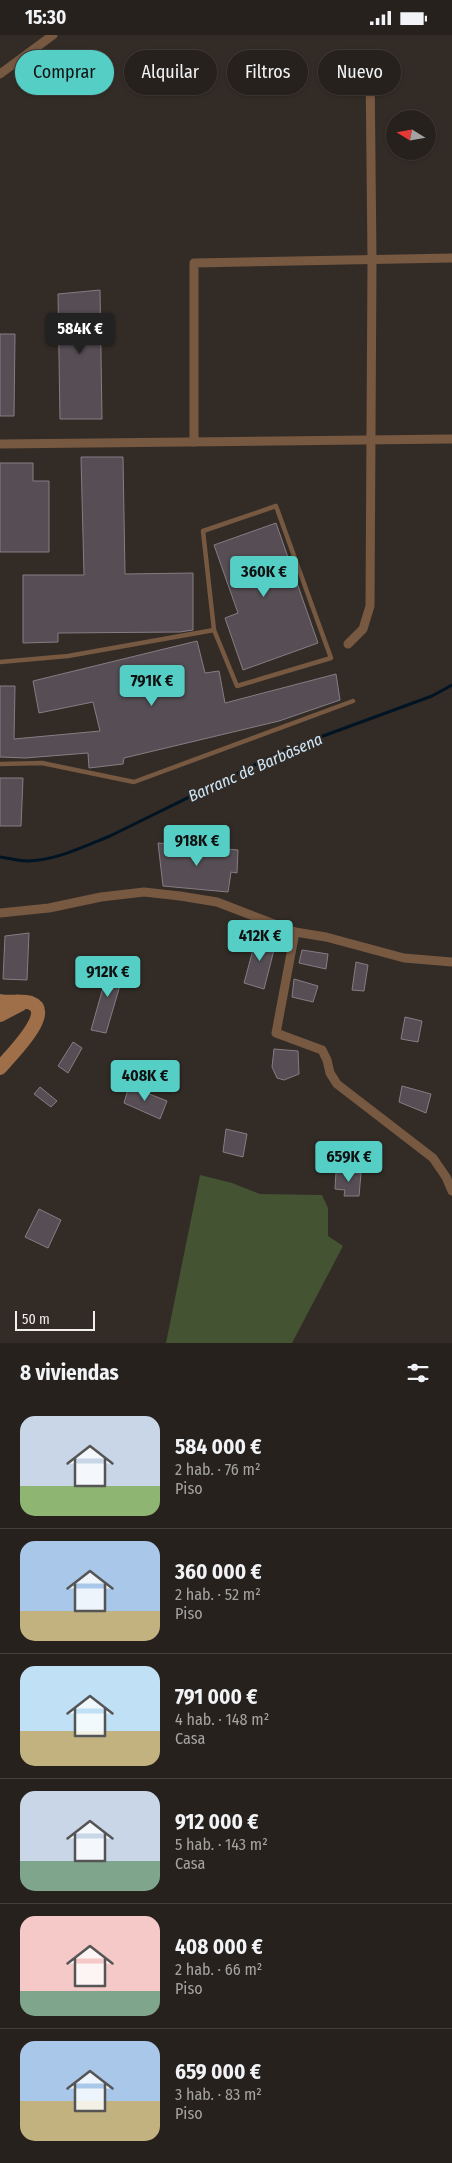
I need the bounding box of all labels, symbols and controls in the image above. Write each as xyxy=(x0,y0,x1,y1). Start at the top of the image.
text: 15:30 xyxy=(25,6,66,29)
chip: Comprar xyxy=(15,50,114,95)
chip: Alquilar xyxy=(124,50,217,95)
chip: Filtros xyxy=(227,50,308,95)
chip: Nuevo xyxy=(318,50,401,95)
north arrow xyxy=(386,110,436,160)
map controls xyxy=(386,110,436,160)
pin: 584K € xyxy=(39,313,121,355)
text: 584K € xyxy=(57,319,103,338)
pin: 360K € xyxy=(223,555,305,598)
text: 360K € xyxy=(241,562,287,581)
pin: 791K € xyxy=(111,665,193,707)
text: 791K € xyxy=(131,671,173,690)
water label: Barranc de Barbàsena xyxy=(185,729,325,806)
pin: 918K € xyxy=(156,825,238,867)
text: 918K € xyxy=(175,831,219,850)
pin: 412K € xyxy=(219,919,301,962)
text: 412K € xyxy=(239,926,281,945)
pin: 912K € xyxy=(67,955,149,998)
text: 912K € xyxy=(86,962,130,981)
pin: 408K € xyxy=(104,1059,186,1102)
text: 408K € xyxy=(122,1066,168,1085)
pin: 659K € xyxy=(308,1141,390,1183)
text: 659K € xyxy=(326,1147,372,1166)
scale bar xyxy=(15,1308,95,1331)
text: 50 m xyxy=(22,1311,50,1328)
icon: filters xyxy=(404,1359,432,1387)
text: 8 viviendas xyxy=(20,1360,119,1386)
text: 584 000 € xyxy=(175,1434,262,1460)
icon: home xyxy=(60,1436,120,1496)
text: 2 hab. · 76 m² xyxy=(175,1460,261,1479)
text: Piso xyxy=(175,1479,203,1498)
text: 360 000 € xyxy=(175,1559,262,1585)
icon: home xyxy=(60,1561,120,1621)
text: 2 hab. · 52 m² xyxy=(175,1585,261,1604)
text: Piso xyxy=(175,1604,203,1623)
text: 791 000 € xyxy=(175,1684,258,1710)
icon: home xyxy=(60,1686,120,1746)
text: 4 hab. · 148 m² xyxy=(175,1710,269,1729)
text: Casa xyxy=(175,1729,205,1748)
text: 912 000 € xyxy=(175,1809,259,1835)
icon: home xyxy=(60,1811,120,1871)
text: 5 hab. · 143 m² xyxy=(175,1835,268,1854)
text: Casa xyxy=(175,1854,205,1873)
text: 408 000 € xyxy=(175,1934,263,1960)
icon: home xyxy=(60,1936,120,1996)
text: 2 hab. · 66 m² xyxy=(175,1960,262,1979)
text: Piso xyxy=(175,1979,203,1998)
text: 659 000 € xyxy=(175,2059,261,2085)
icon: home xyxy=(60,2061,120,2121)
text: 3 hab. · 83 m² xyxy=(175,2085,262,2104)
text: Piso xyxy=(175,2104,203,2123)

